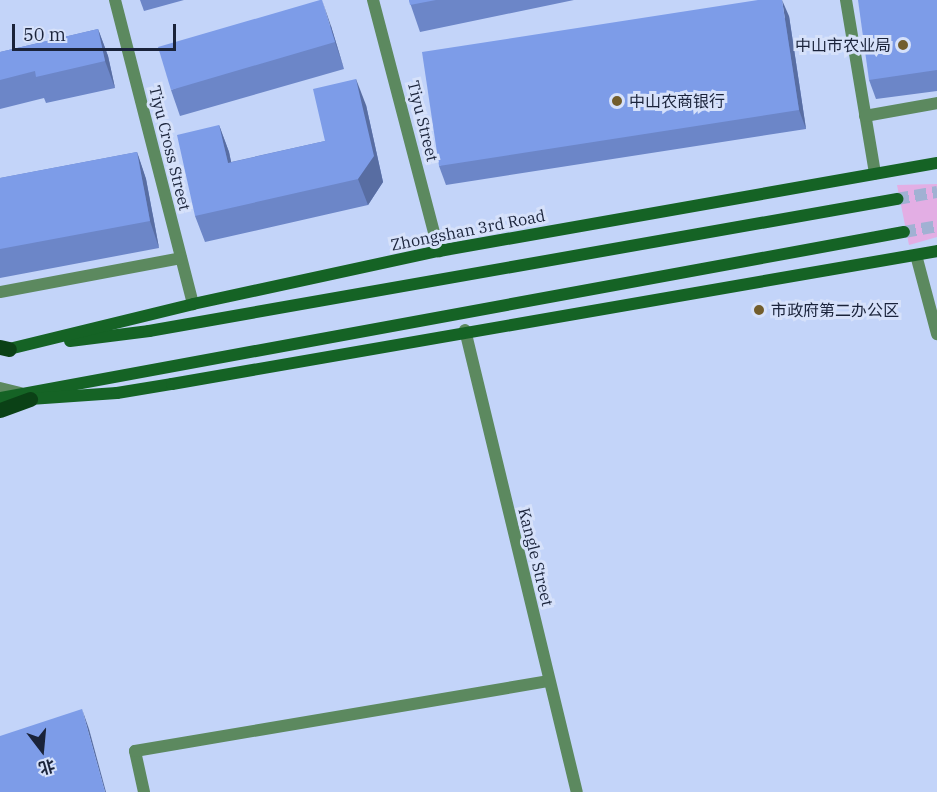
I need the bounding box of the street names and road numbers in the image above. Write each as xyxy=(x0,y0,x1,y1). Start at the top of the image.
street label: Tiyu Street xyxy=(404,79,442,163)
street label: Tiyu Cross Street xyxy=(145,84,195,212)
street label: Zhongshan 3rd Road xyxy=(389,206,547,254)
street label: Kangle Street xyxy=(514,506,558,608)

